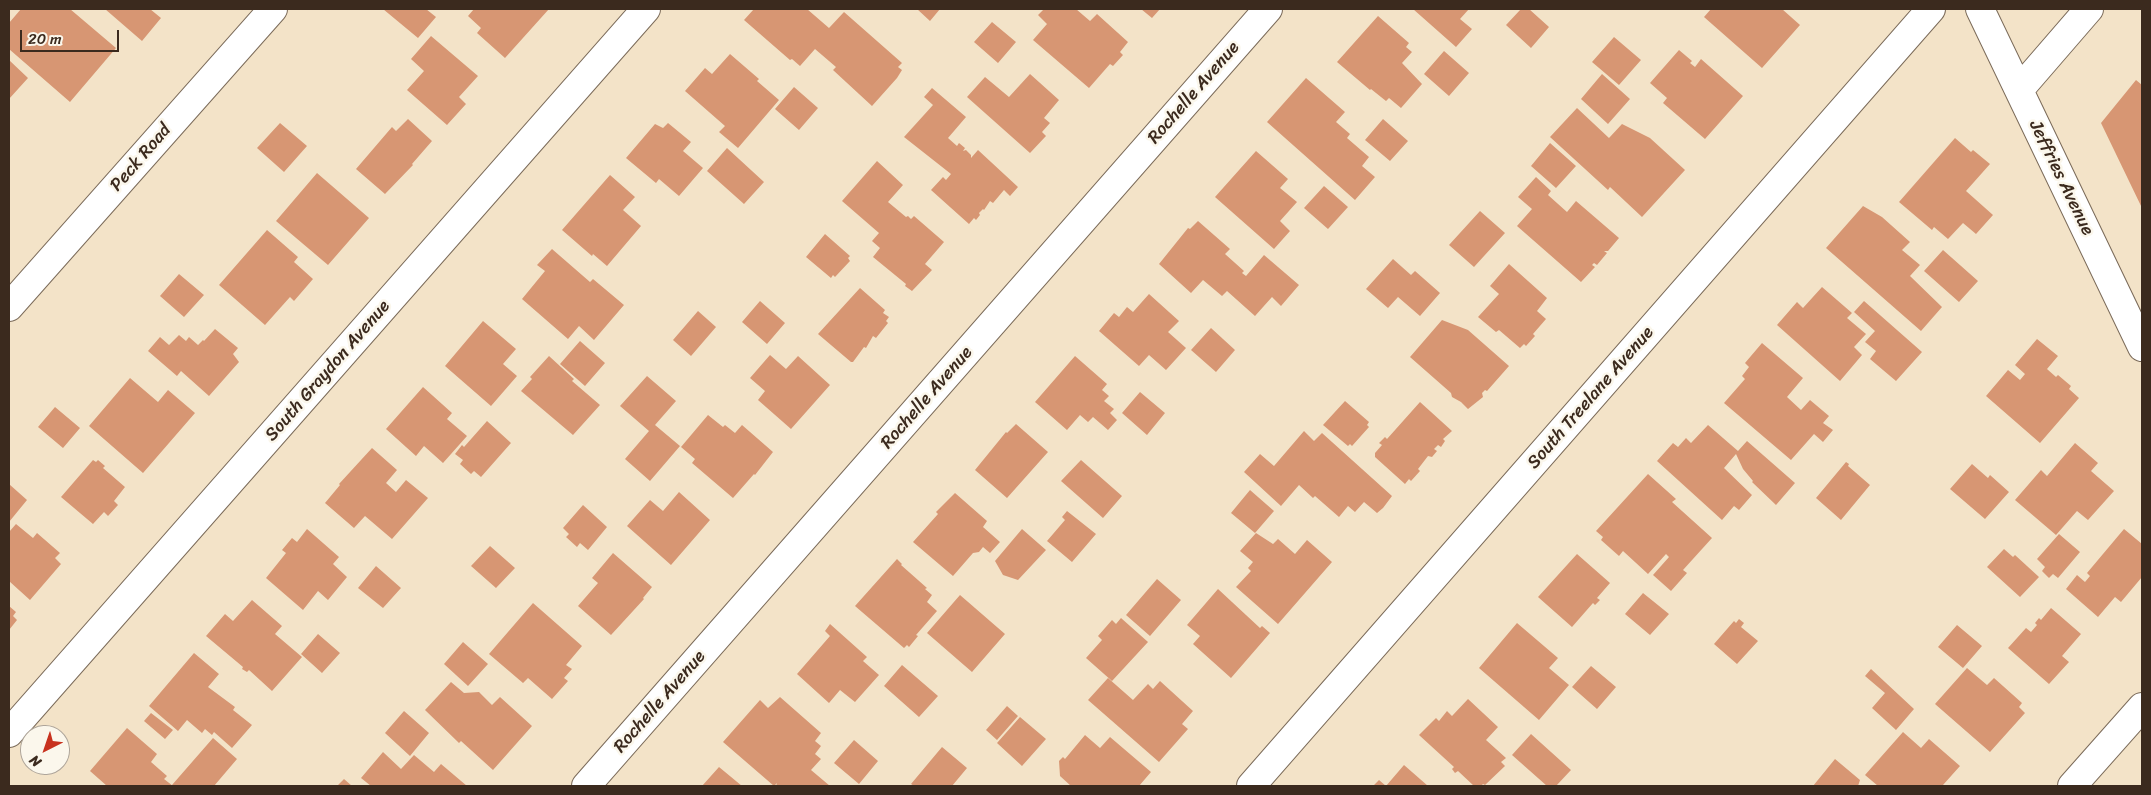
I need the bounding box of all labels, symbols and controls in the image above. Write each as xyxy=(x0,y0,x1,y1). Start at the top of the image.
scale bar xyxy=(22,20,121,52)
text: 20 m xyxy=(28,26,62,52)
street label: Rochelle Avenue xyxy=(1144,37,1244,149)
street label: Jeffries Avenue xyxy=(2024,117,2098,239)
street label: Peck Road xyxy=(106,120,176,196)
street label: South Graydon Avenue xyxy=(261,296,395,446)
street label: South Treelane Avenue xyxy=(1523,322,1659,474)
street label: Rochelle Avenue xyxy=(877,342,977,454)
street label: Rochelle Avenue xyxy=(610,646,710,758)
north arrow xyxy=(20,725,70,775)
text: N xyxy=(24,748,47,774)

